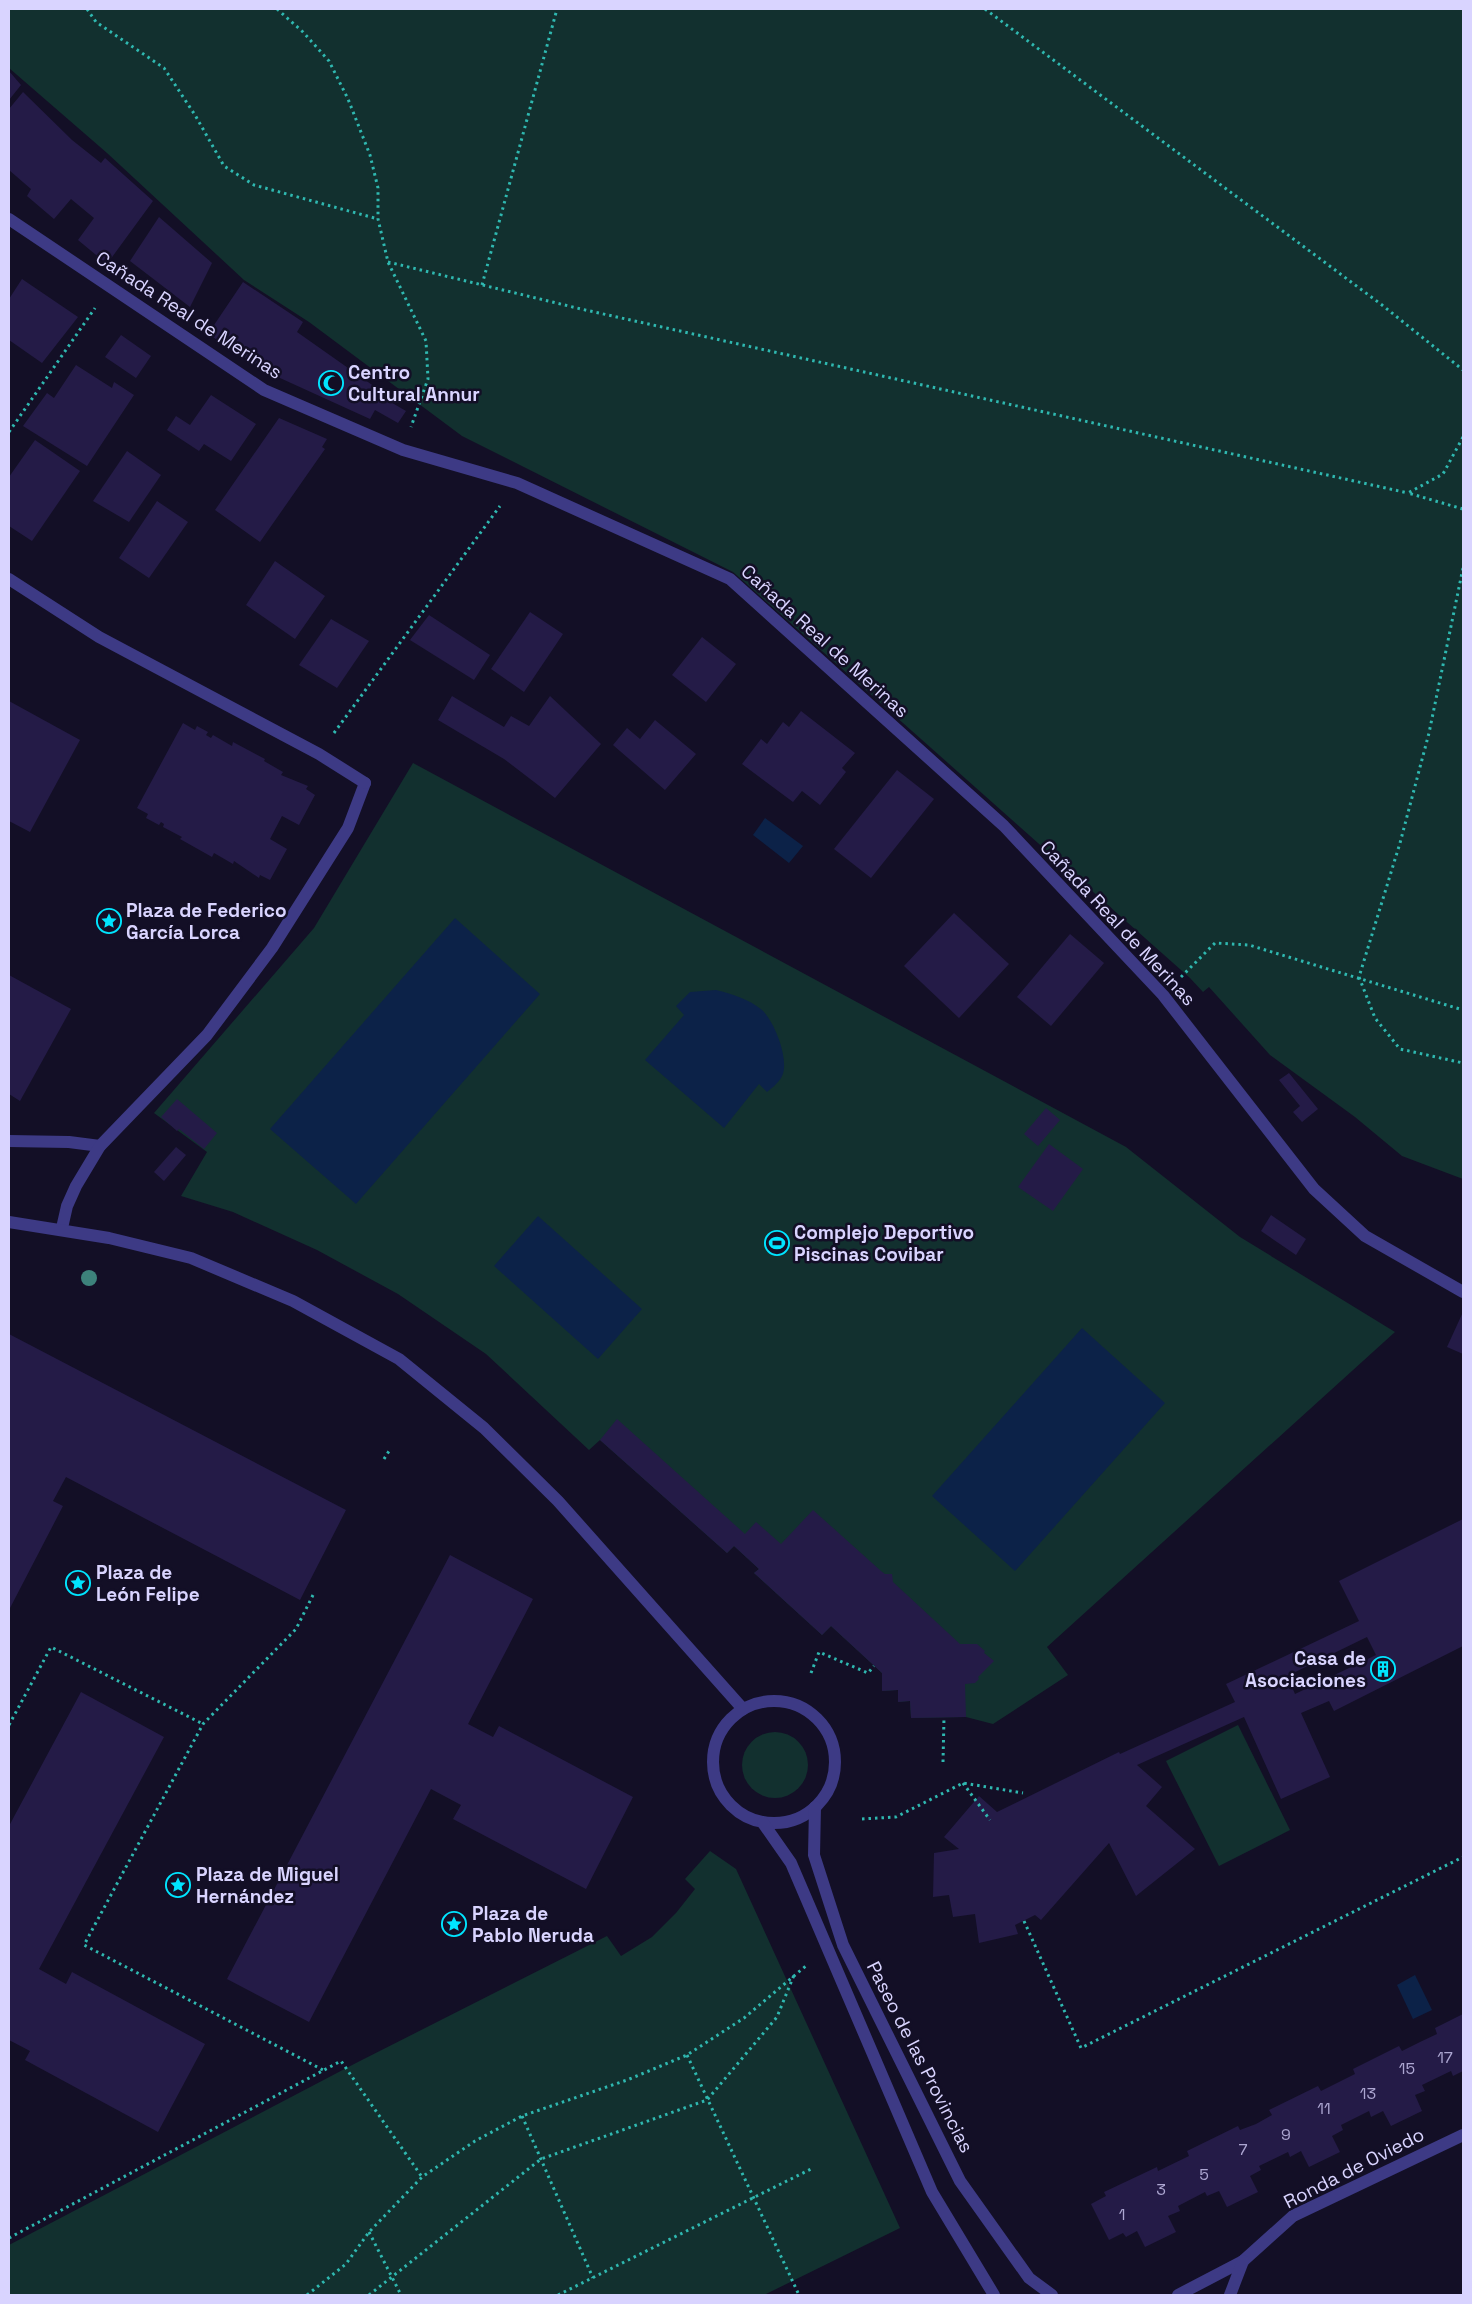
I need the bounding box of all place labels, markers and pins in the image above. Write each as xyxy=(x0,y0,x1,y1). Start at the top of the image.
place label: Centro Cultural Annur xyxy=(348,360,480,407)
mosque icon: Centro Cultural Annur xyxy=(318,370,344,396)
place label: Plaza de Federico García Lorca xyxy=(126,898,287,945)
place icon: Plaza de Federico García Lorca xyxy=(96,908,122,934)
place label: Complejo Deportivo Piscinas Covibar xyxy=(794,1220,974,1267)
sports icon: Complejo Deportivo Piscinas Covibar xyxy=(764,1230,790,1256)
place label: Plaza de León Felipe xyxy=(96,1560,200,1607)
place icon: Plaza de León Felipe xyxy=(65,1570,91,1596)
place label: Casa de Asociaciones xyxy=(1245,1646,1366,1693)
building icon: Casa de Asociaciones xyxy=(1370,1656,1396,1682)
place label: Plaza de Miguel Hernández xyxy=(196,1862,339,1909)
place icon: Plaza de Miguel Hernández xyxy=(165,1872,191,1898)
place label: Plaza de Pablo Neruda xyxy=(472,1901,594,1948)
place icon: Plaza de Pablo Neruda xyxy=(441,1911,467,1937)

